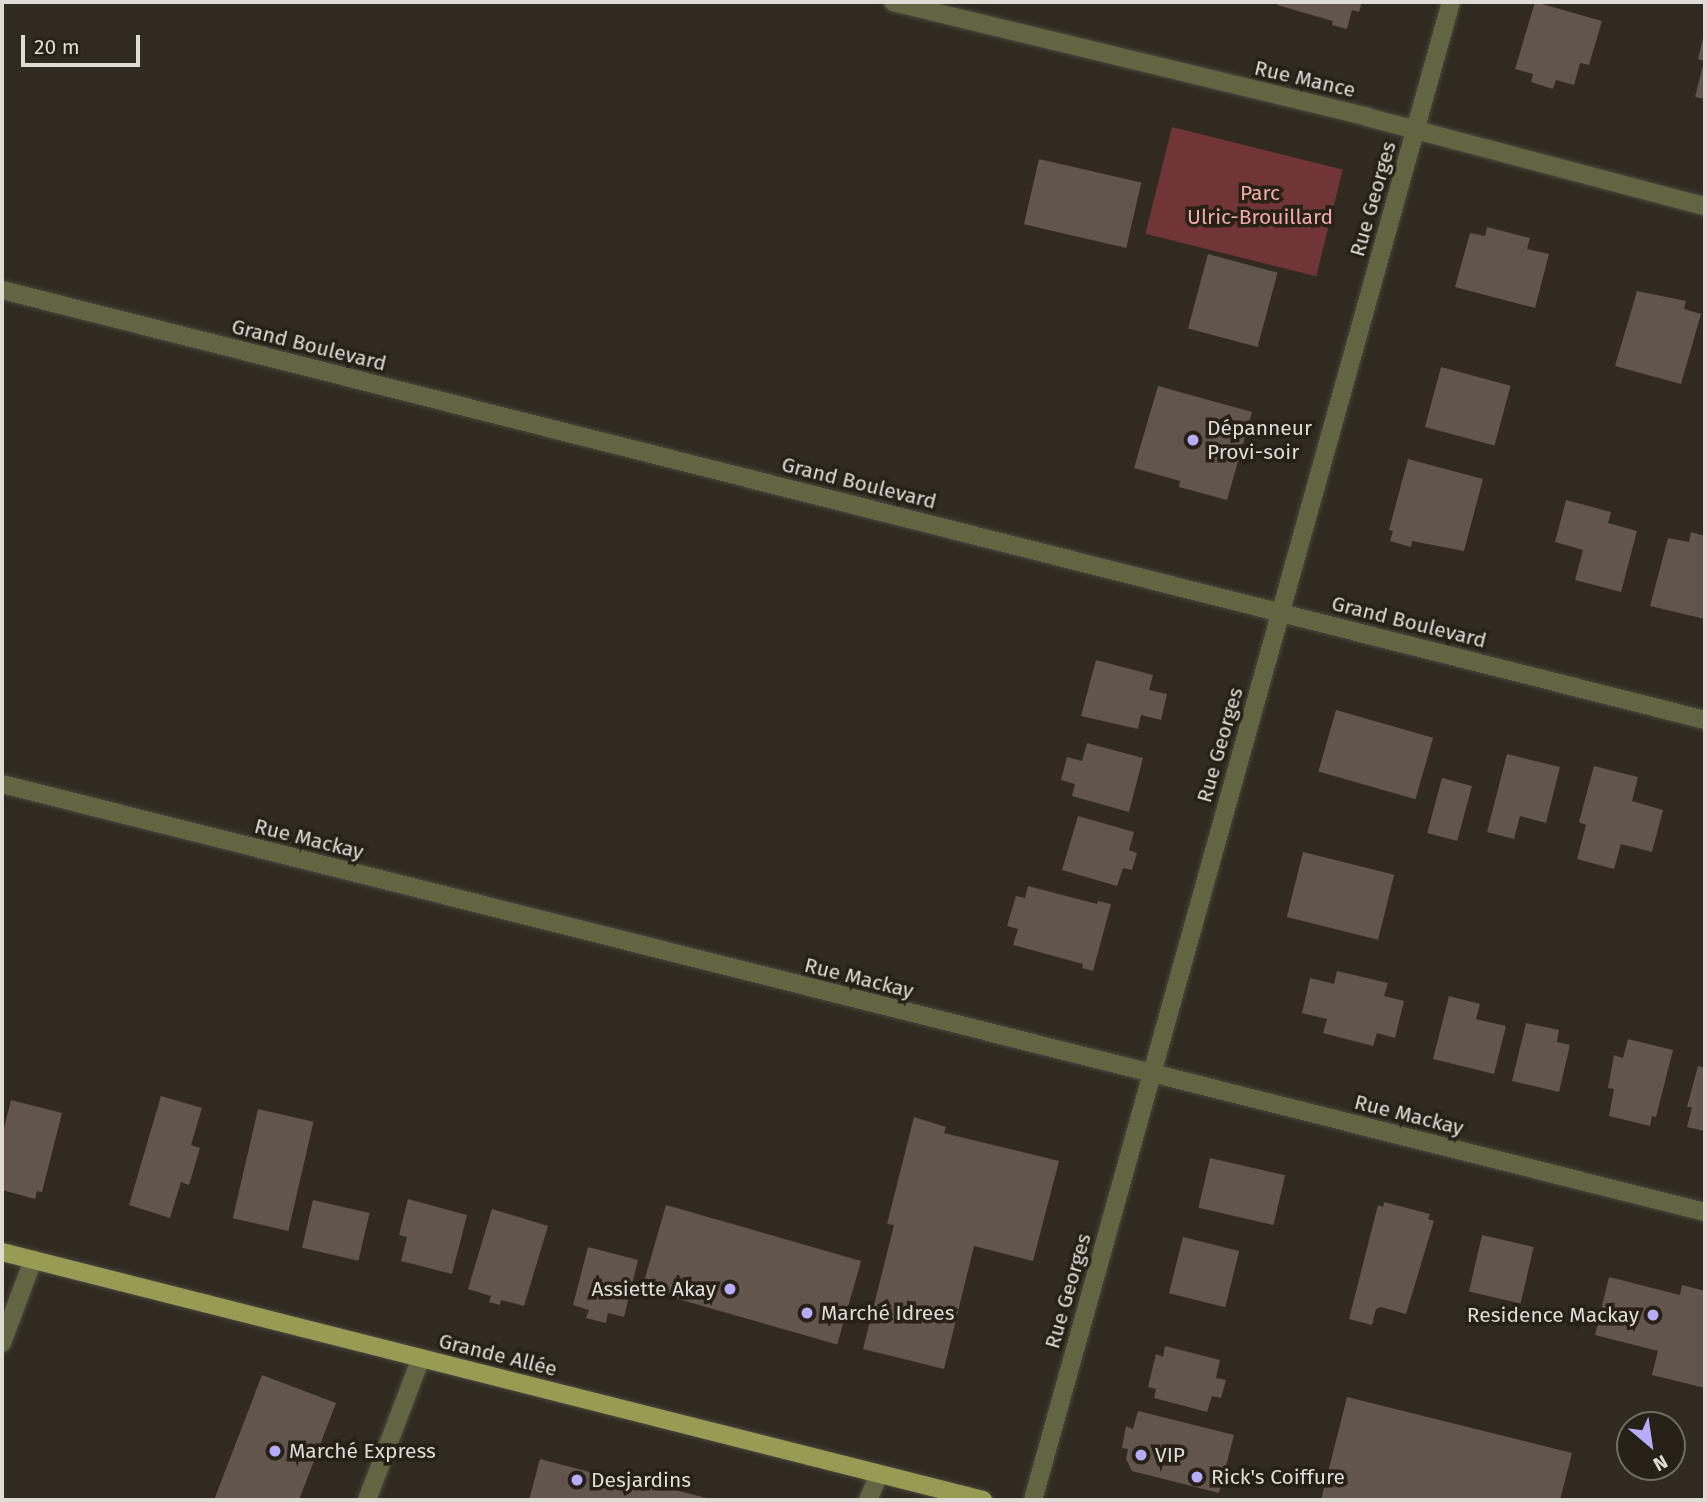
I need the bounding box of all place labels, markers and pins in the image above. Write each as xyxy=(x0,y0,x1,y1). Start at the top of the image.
place label: Dépanneur Provi-soir xyxy=(1207,415,1312,465)
marker: Dépanneur Provi-soir xyxy=(1185,432,1201,448)
place label: Assiette Akay xyxy=(591,1276,716,1302)
marker: Assiette Akay xyxy=(722,1281,738,1297)
place label: Marché Idrees xyxy=(821,1300,955,1326)
place label: Residence Mackay xyxy=(1467,1302,1639,1328)
marker: Marché Idrees xyxy=(799,1305,815,1321)
marker: Residence Mackay xyxy=(1645,1307,1661,1323)
place label: Marché Express xyxy=(289,1438,436,1464)
place label: VIP xyxy=(1155,1442,1185,1468)
marker: Marché Express xyxy=(267,1443,283,1459)
marker: VIP xyxy=(1133,1447,1149,1463)
place label: Rick's Coiffure xyxy=(1211,1464,1345,1490)
place label: Desjardins xyxy=(591,1467,691,1493)
marker: Rick's Coiffure xyxy=(1189,1469,1205,1485)
marker: Desjardins xyxy=(569,1472,585,1488)

